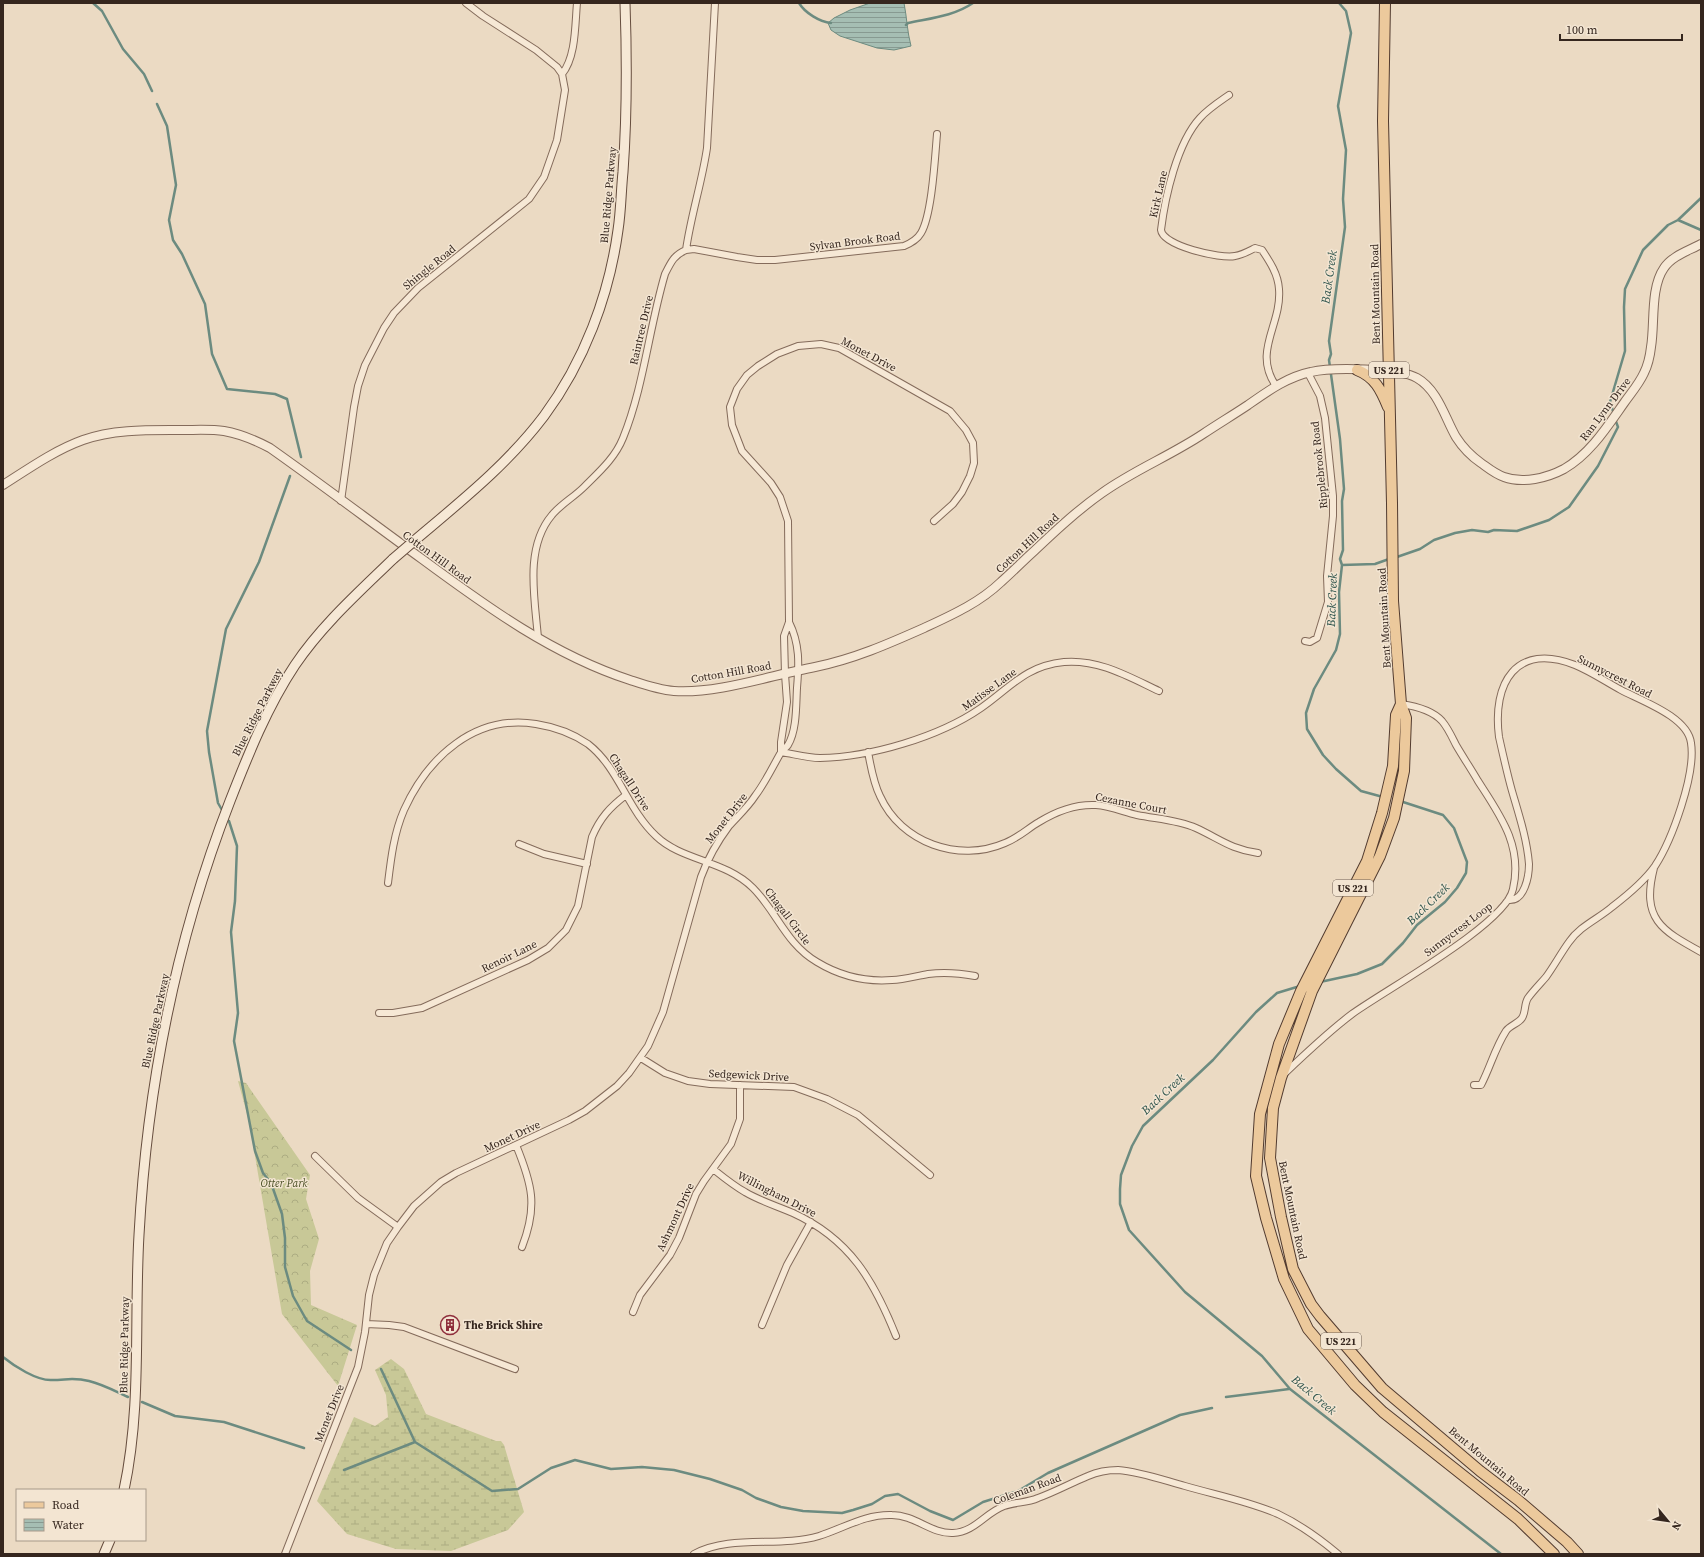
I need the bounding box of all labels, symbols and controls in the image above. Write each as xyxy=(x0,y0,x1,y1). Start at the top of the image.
scale bar xyxy=(1560,16,1682,42)
text: 100 m xyxy=(1566,22,1598,38)
street label: Blue Ridge Parkway xyxy=(597,146,620,244)
street label: Kirk Lane xyxy=(1146,169,1171,219)
street label: Sylvan Brook Road xyxy=(809,228,902,254)
street label: Shingle Road xyxy=(400,241,460,293)
street label: Bent Mountain Road xyxy=(1367,243,1384,344)
water label: Back Creek xyxy=(1317,249,1341,306)
street label: Raintree Drive xyxy=(626,293,657,366)
street label: Monet Drive xyxy=(838,334,899,375)
road number: US 221 xyxy=(1369,362,1409,378)
street label: Ran Lynn Drive xyxy=(1576,374,1635,444)
street label: Ripplebrook Road xyxy=(1307,420,1332,510)
street label: Cotton Hill Road xyxy=(992,510,1063,577)
street label: Cotton Hill Road xyxy=(399,527,475,588)
street label: Bent Mountain Road xyxy=(1374,567,1395,669)
water label: Back Creek xyxy=(1323,573,1341,628)
street label: Sunnycrest Road xyxy=(1575,651,1655,702)
street label: Cotton Hill Road xyxy=(690,658,773,687)
street label: Matisse Lane xyxy=(959,664,1020,714)
street label: Blue Ridge Parkway xyxy=(229,665,286,759)
street label: Chagall Drive xyxy=(605,751,654,814)
street label: Monet Drive xyxy=(702,789,751,847)
street label: Cezanne Court xyxy=(1094,789,1168,818)
water label: Back Creek xyxy=(1402,879,1453,929)
road number: US 221 xyxy=(1333,880,1373,896)
street label: Chagall Circle xyxy=(761,885,814,948)
street label: Sunnycrest Loop xyxy=(1421,899,1495,960)
street label: Renoir Lane xyxy=(479,936,540,976)
street label: Blue Ridge Parkway xyxy=(138,972,173,1070)
street label: Sedgewick Drive xyxy=(708,1066,790,1085)
water label: Back Creek xyxy=(1137,1070,1188,1119)
street label: Monet Drive xyxy=(482,1117,543,1156)
street label: Bent Mountain Road xyxy=(1275,1159,1310,1262)
street label: Willingham Drive xyxy=(735,1168,819,1221)
park label: Otter Park xyxy=(260,1176,308,1191)
street label: Ashmont Drive xyxy=(653,1180,698,1254)
street label: Blue Ridge Parkway xyxy=(116,1296,133,1393)
building icon: The Brick Shire xyxy=(439,1314,461,1336)
place label: The Brick Shire xyxy=(464,1318,543,1333)
road number: US 221 xyxy=(1321,1333,1361,1349)
water label: Back Creek xyxy=(1287,1371,1340,1419)
street label: Monet Drive xyxy=(311,1382,348,1444)
street label: Bent Mountain Road xyxy=(1445,1423,1533,1500)
street label: Coleman Road xyxy=(991,1470,1064,1509)
legend xyxy=(16,1489,146,1541)
text: Road xyxy=(52,1497,79,1513)
north arrow xyxy=(1648,1501,1688,1541)
text: Water xyxy=(52,1517,84,1533)
text: N xyxy=(1668,1518,1685,1533)

